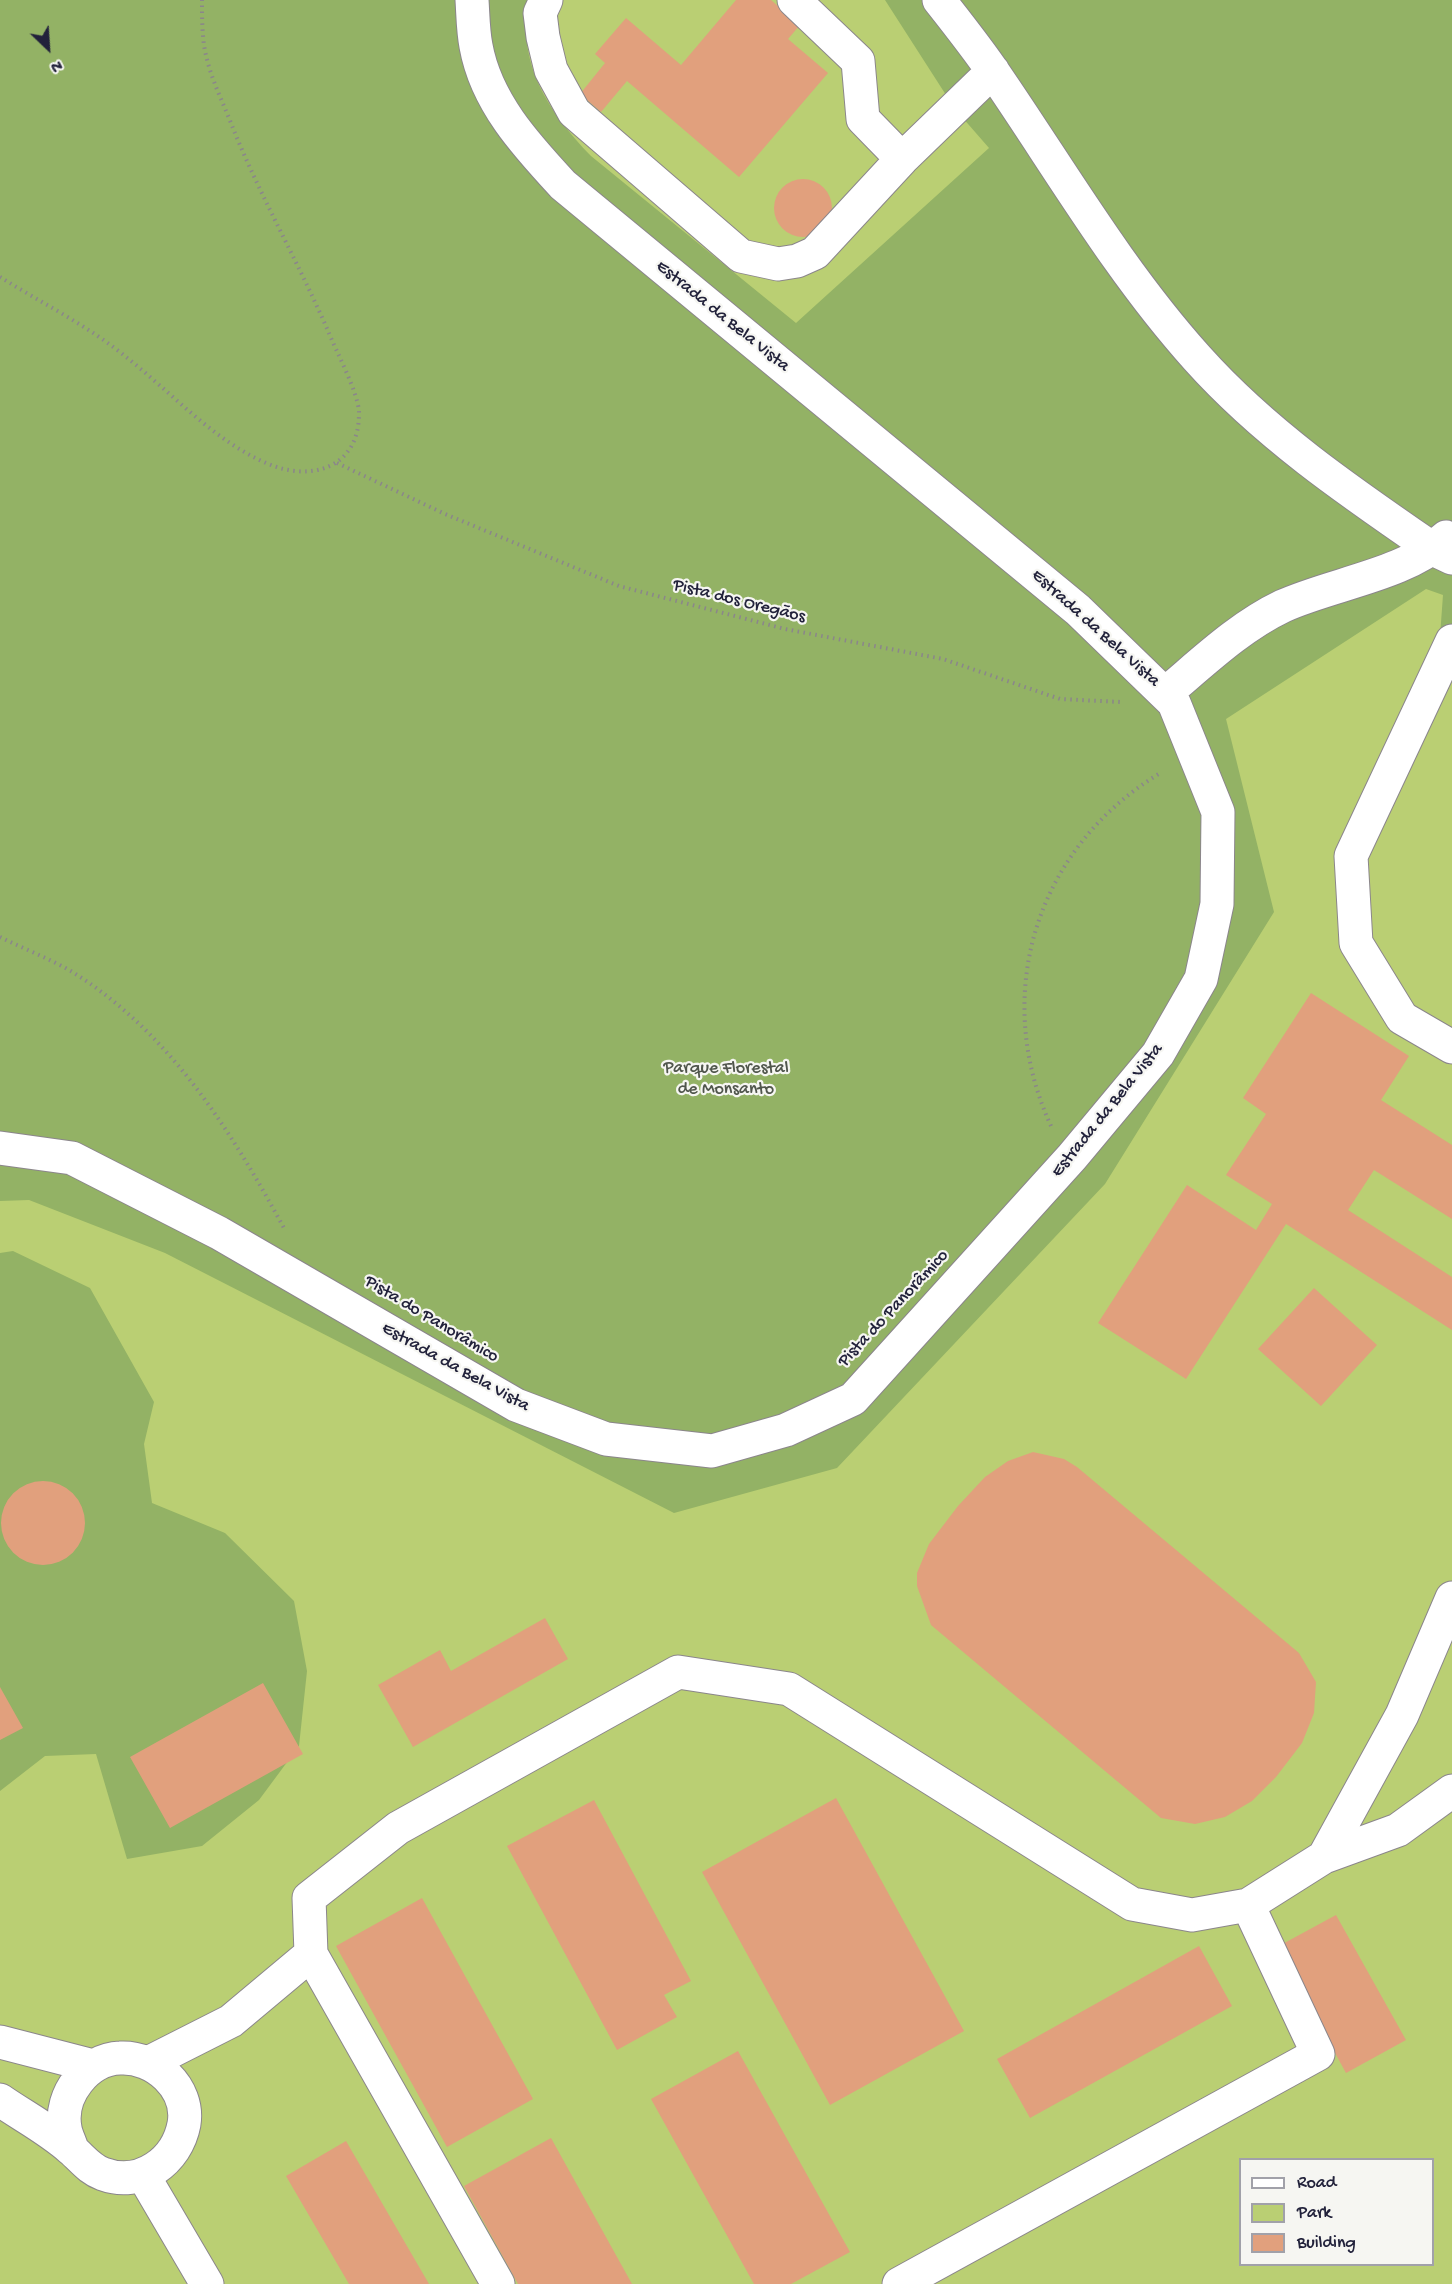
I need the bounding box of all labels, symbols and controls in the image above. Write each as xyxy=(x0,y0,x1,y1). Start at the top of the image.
north arrow xyxy=(18,18,78,78)
text: N xyxy=(47,54,65,76)
street label: Estrada da Bela Vista xyxy=(651,256,793,378)
street label: Estrada da Bela Vista xyxy=(1026,566,1164,692)
street label: Pista dos Oregãos xyxy=(671,575,807,629)
street label: Estrada da Bela Vista xyxy=(1047,1040,1169,1182)
park label: Parque Florestal de Monsanto xyxy=(663,1058,789,1100)
street label: Pista do Panorâmico xyxy=(834,1246,954,1372)
street label: Pista do Panorâmico xyxy=(360,1271,502,1369)
street label: Estrada da Bela Vista xyxy=(377,1318,533,1418)
legend xyxy=(1239,2158,1434,2266)
text: Road xyxy=(1297,2173,1336,2194)
text: Park xyxy=(1297,2203,1331,2224)
text: Building xyxy=(1297,2233,1356,2254)

